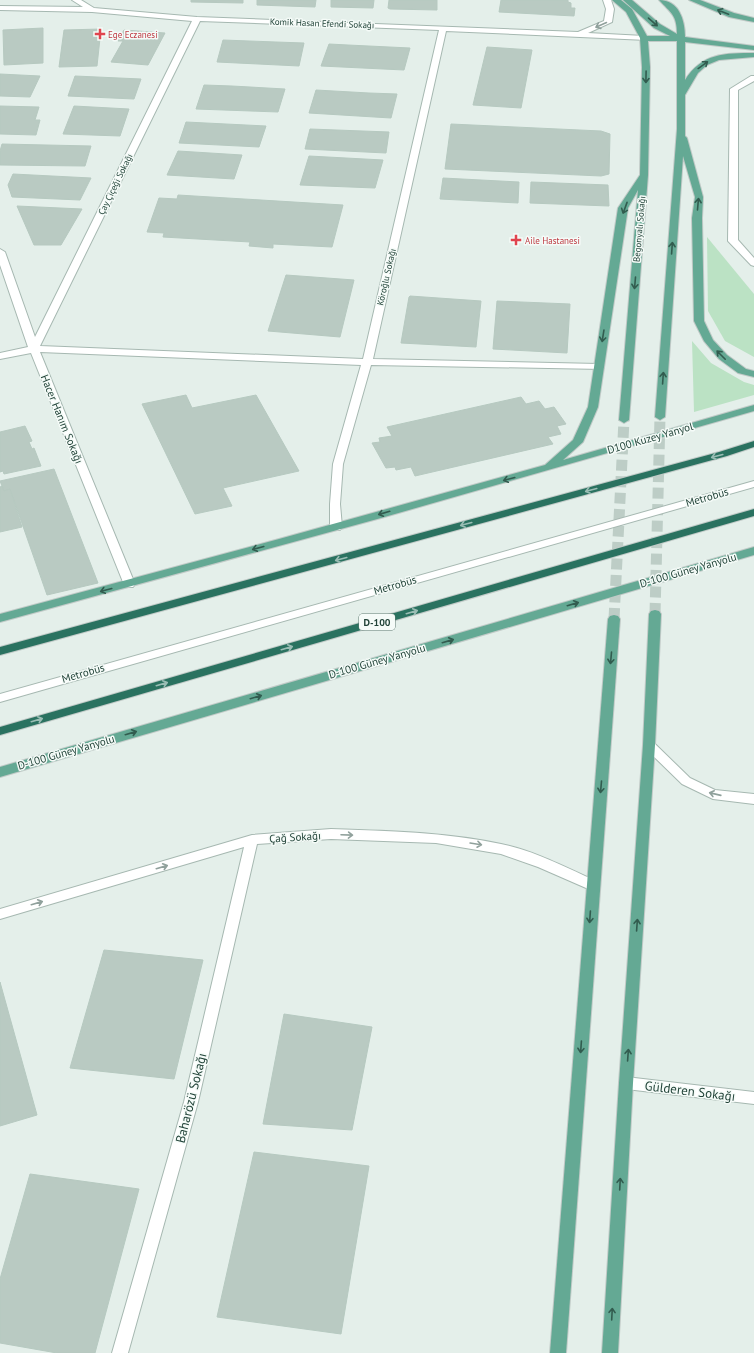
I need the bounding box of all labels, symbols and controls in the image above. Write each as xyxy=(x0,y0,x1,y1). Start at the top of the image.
one-way arrow xyxy=(717,7,729,15)
street label: Komik Hasan Efendi Sokağı xyxy=(270,16,374,30)
one-way arrow xyxy=(647,18,658,27)
one-way arrow xyxy=(595,22,607,29)
marker: Ege Eczanesi xyxy=(95,29,105,39)
place label: Ege Eczanesi xyxy=(108,29,158,40)
one-way arrow xyxy=(697,60,708,69)
one-way arrow xyxy=(642,70,650,83)
street label: Çay Çiçeği Sokağı xyxy=(95,152,135,216)
street label: Begonyalı Sokağı xyxy=(631,196,647,262)
one-way arrow xyxy=(694,198,702,211)
one-way arrow xyxy=(620,202,628,214)
marker: Aile Hastanesi xyxy=(510,234,522,246)
place label: Aile Hastanesi xyxy=(525,235,580,246)
one-way arrow xyxy=(669,242,676,255)
street label: Köroğlu Sokağı xyxy=(374,247,398,307)
one-way arrow xyxy=(631,276,638,289)
one-way arrow xyxy=(599,329,607,342)
one-way arrow xyxy=(716,350,726,360)
street label: Hacer Hanım Sokağı xyxy=(38,372,86,466)
one-way arrow xyxy=(659,372,666,385)
street label: D100 Kuzey Yanyol xyxy=(605,419,695,457)
one-way arrow xyxy=(711,452,724,460)
one-way arrow xyxy=(503,476,516,483)
street label: Metrobüs xyxy=(684,484,731,510)
one-way arrow xyxy=(585,487,598,494)
one-way arrow xyxy=(377,510,390,518)
one-way arrow xyxy=(460,521,473,529)
one-way arrow xyxy=(252,545,265,552)
street label: D-100 Güney Yanyolu xyxy=(638,549,738,591)
one-way arrow xyxy=(334,556,347,563)
street label: Metrobüs xyxy=(372,572,419,598)
one-way arrow xyxy=(100,587,113,594)
one-way arrow xyxy=(566,600,579,607)
one-way arrow xyxy=(406,608,419,615)
road number: D-100 xyxy=(359,614,395,630)
one-way arrow xyxy=(442,637,455,644)
street label: D-100 Güney Yanyolu xyxy=(327,640,427,682)
one-way arrow xyxy=(281,644,294,651)
one-way arrow xyxy=(608,651,615,664)
street label: Metrobüs xyxy=(60,660,107,686)
one-way arrow xyxy=(156,680,169,687)
one-way arrow xyxy=(250,693,263,700)
one-way arrow xyxy=(31,716,44,723)
one-way arrow xyxy=(125,729,138,736)
street label: D-100 Güney Yanyolu xyxy=(16,731,116,773)
one-way arrow xyxy=(597,780,604,793)
one-way arrow xyxy=(709,789,722,797)
street label: Çağ Sokağı xyxy=(269,828,321,846)
one-way arrow xyxy=(340,831,353,839)
one-way arrow xyxy=(469,840,482,848)
one-way arrow xyxy=(156,863,169,870)
one-way arrow xyxy=(31,899,44,906)
one-way arrow xyxy=(587,910,594,923)
one-way arrow xyxy=(633,919,640,932)
one-way arrow xyxy=(577,1040,584,1053)
one-way arrow xyxy=(624,1049,631,1062)
street label: Baharözü Sokağı xyxy=(172,1051,210,1145)
street label: Gülderen Sokağı xyxy=(644,1077,736,1105)
one-way arrow xyxy=(617,1178,624,1191)
one-way arrow xyxy=(609,1308,616,1321)

